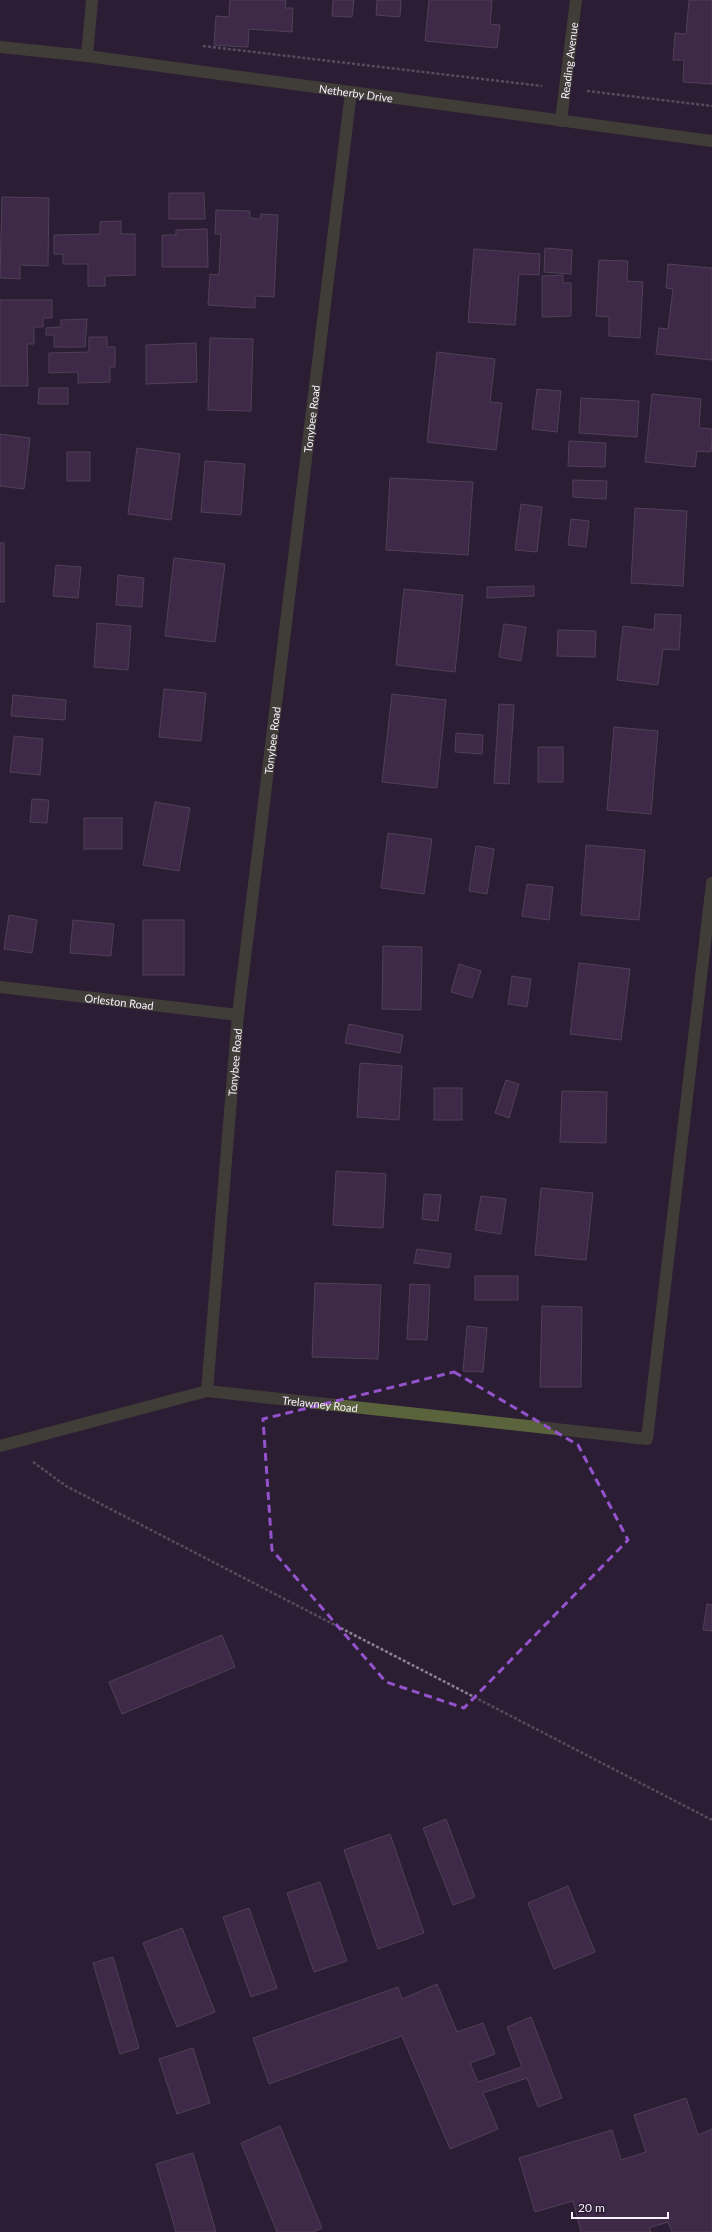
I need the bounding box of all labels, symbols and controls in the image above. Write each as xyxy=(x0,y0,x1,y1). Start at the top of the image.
street label: Reading Avenue xyxy=(557,21,580,100)
street label: Netherby Drive xyxy=(318,81,394,104)
street label: Tonybee Road xyxy=(300,384,322,453)
street label: Tonybee Road xyxy=(261,706,282,775)
street label: Orleston Road xyxy=(84,991,154,1012)
street label: Tonybee Road xyxy=(225,1028,243,1097)
street label: Trelawney Road xyxy=(282,1393,359,1414)
scale bar xyxy=(572,2194,668,2220)
text: 20 m xyxy=(578,2200,605,2215)

